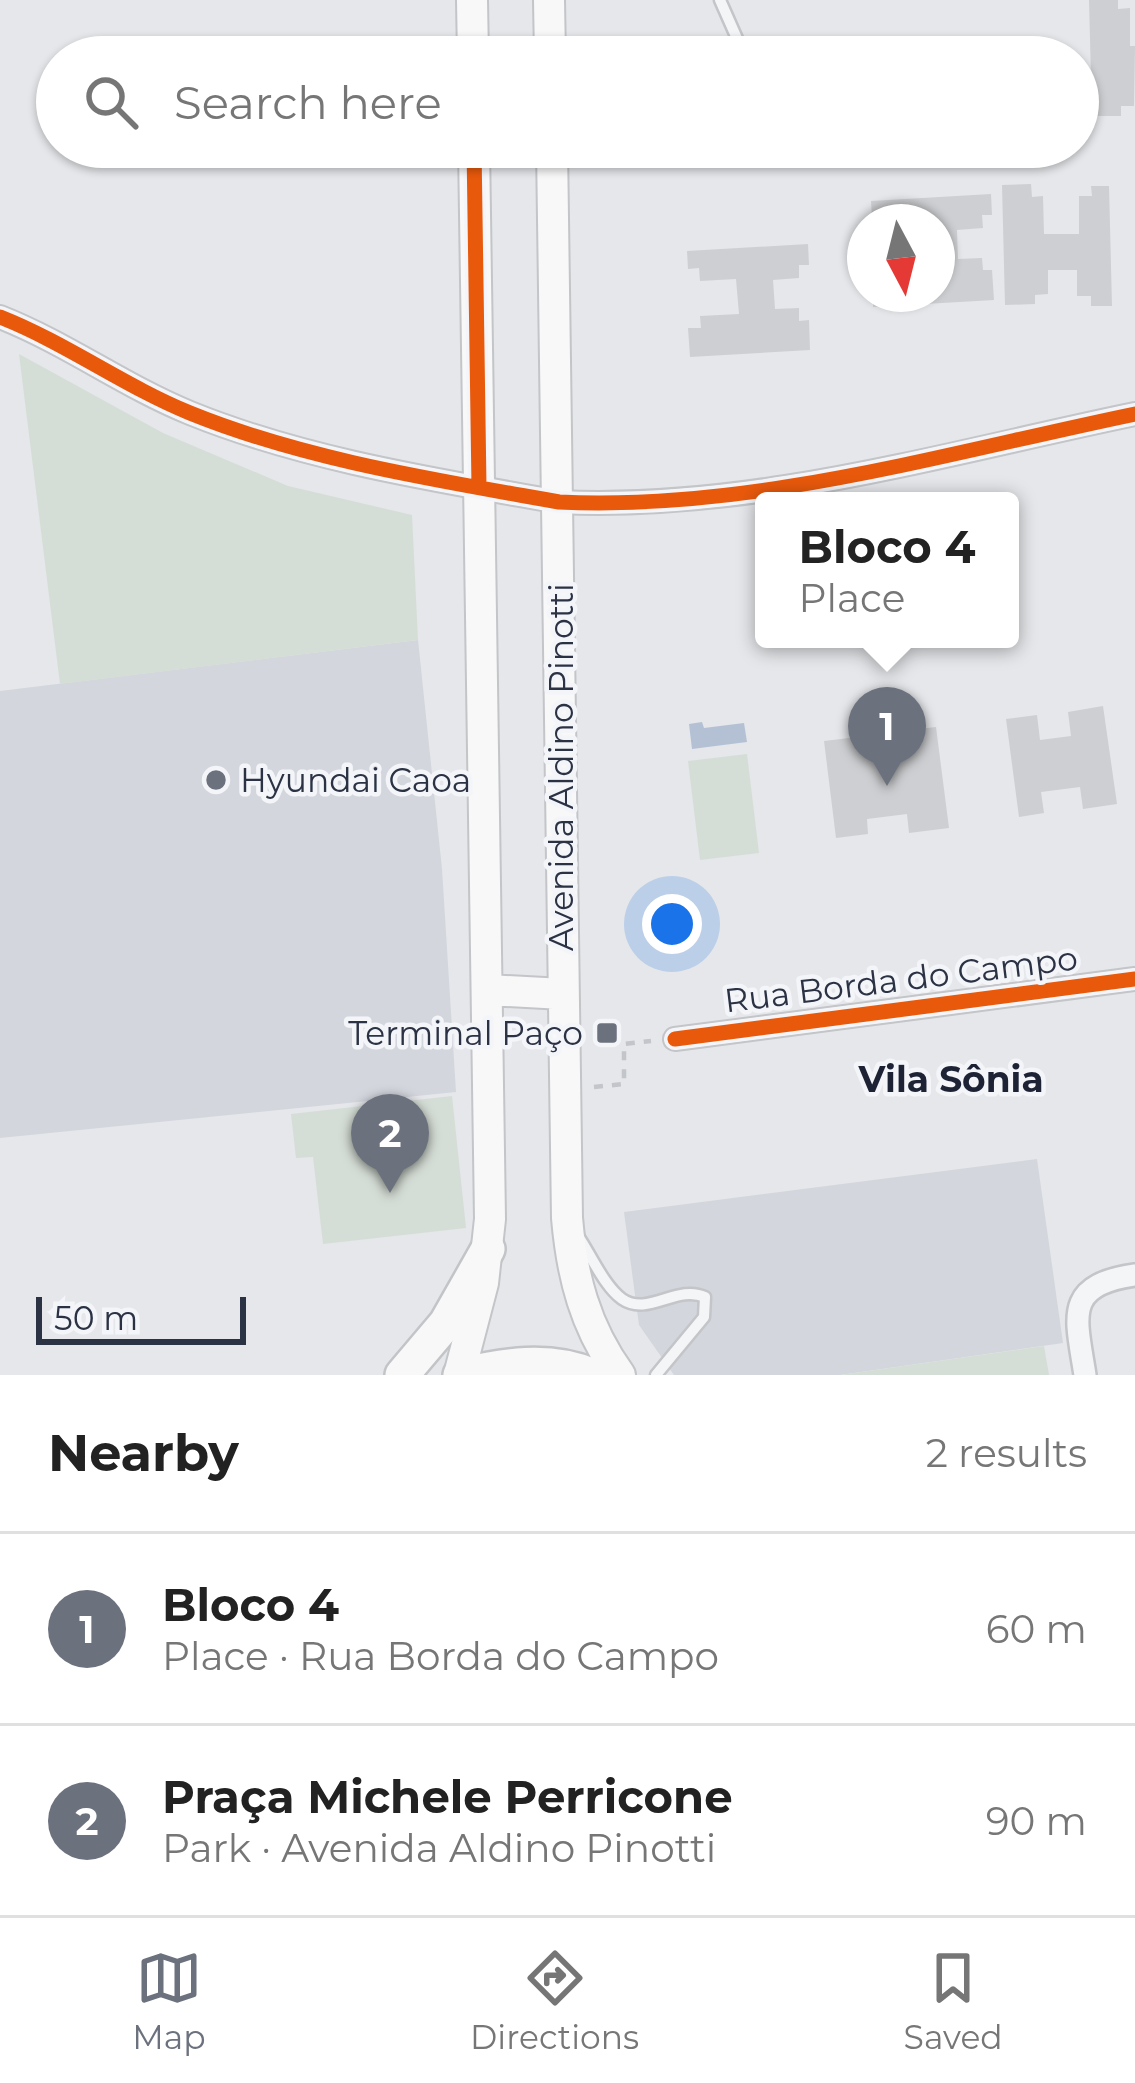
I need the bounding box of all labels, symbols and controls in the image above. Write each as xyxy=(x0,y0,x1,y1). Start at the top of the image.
search box xyxy=(36,36,1099,168)
icon: search xyxy=(78,69,144,135)
text: Search here xyxy=(174,75,442,130)
north arrow xyxy=(847,204,955,312)
popup xyxy=(755,492,1019,648)
text: Bloco 4 xyxy=(799,519,975,574)
text: Place xyxy=(799,574,905,622)
street label: Avenida Aldino Pinotti xyxy=(541,583,581,951)
pin: 1 xyxy=(848,687,926,786)
place label: Hyundai Caoa xyxy=(240,760,471,800)
marker: Hyundai Caoa xyxy=(203,767,229,793)
your location xyxy=(642,894,702,954)
street label: Rua Borda do Campo xyxy=(722,937,1080,1021)
place label: Terminal Paço xyxy=(348,1013,583,1053)
marker: Terminal Paço xyxy=(594,1020,620,1046)
district label: Vila Sônia xyxy=(857,1057,1044,1101)
pin: 2 xyxy=(351,1094,429,1193)
scale bar xyxy=(36,1291,246,1344)
text: 50 m xyxy=(54,1298,138,1338)
text: Nearby xyxy=(48,1422,239,1484)
text: 2 results xyxy=(926,1429,1087,1477)
text: Bloco 4 xyxy=(162,1577,339,1632)
text: 1 xyxy=(79,1605,95,1653)
text: 60 m xyxy=(986,1605,1087,1653)
text: Place · Rua Borda do Campo xyxy=(162,1632,719,1680)
text: Praça Michele Perricone xyxy=(162,1769,733,1824)
text: 2 xyxy=(75,1797,99,1845)
text: 90 m xyxy=(986,1797,1087,1845)
text: Park · Avenida Aldino Pinotti xyxy=(162,1824,716,1872)
tab: Map xyxy=(132,1945,206,2057)
tab: Directions xyxy=(470,1945,639,2057)
tab: Saved xyxy=(904,1945,1003,2057)

